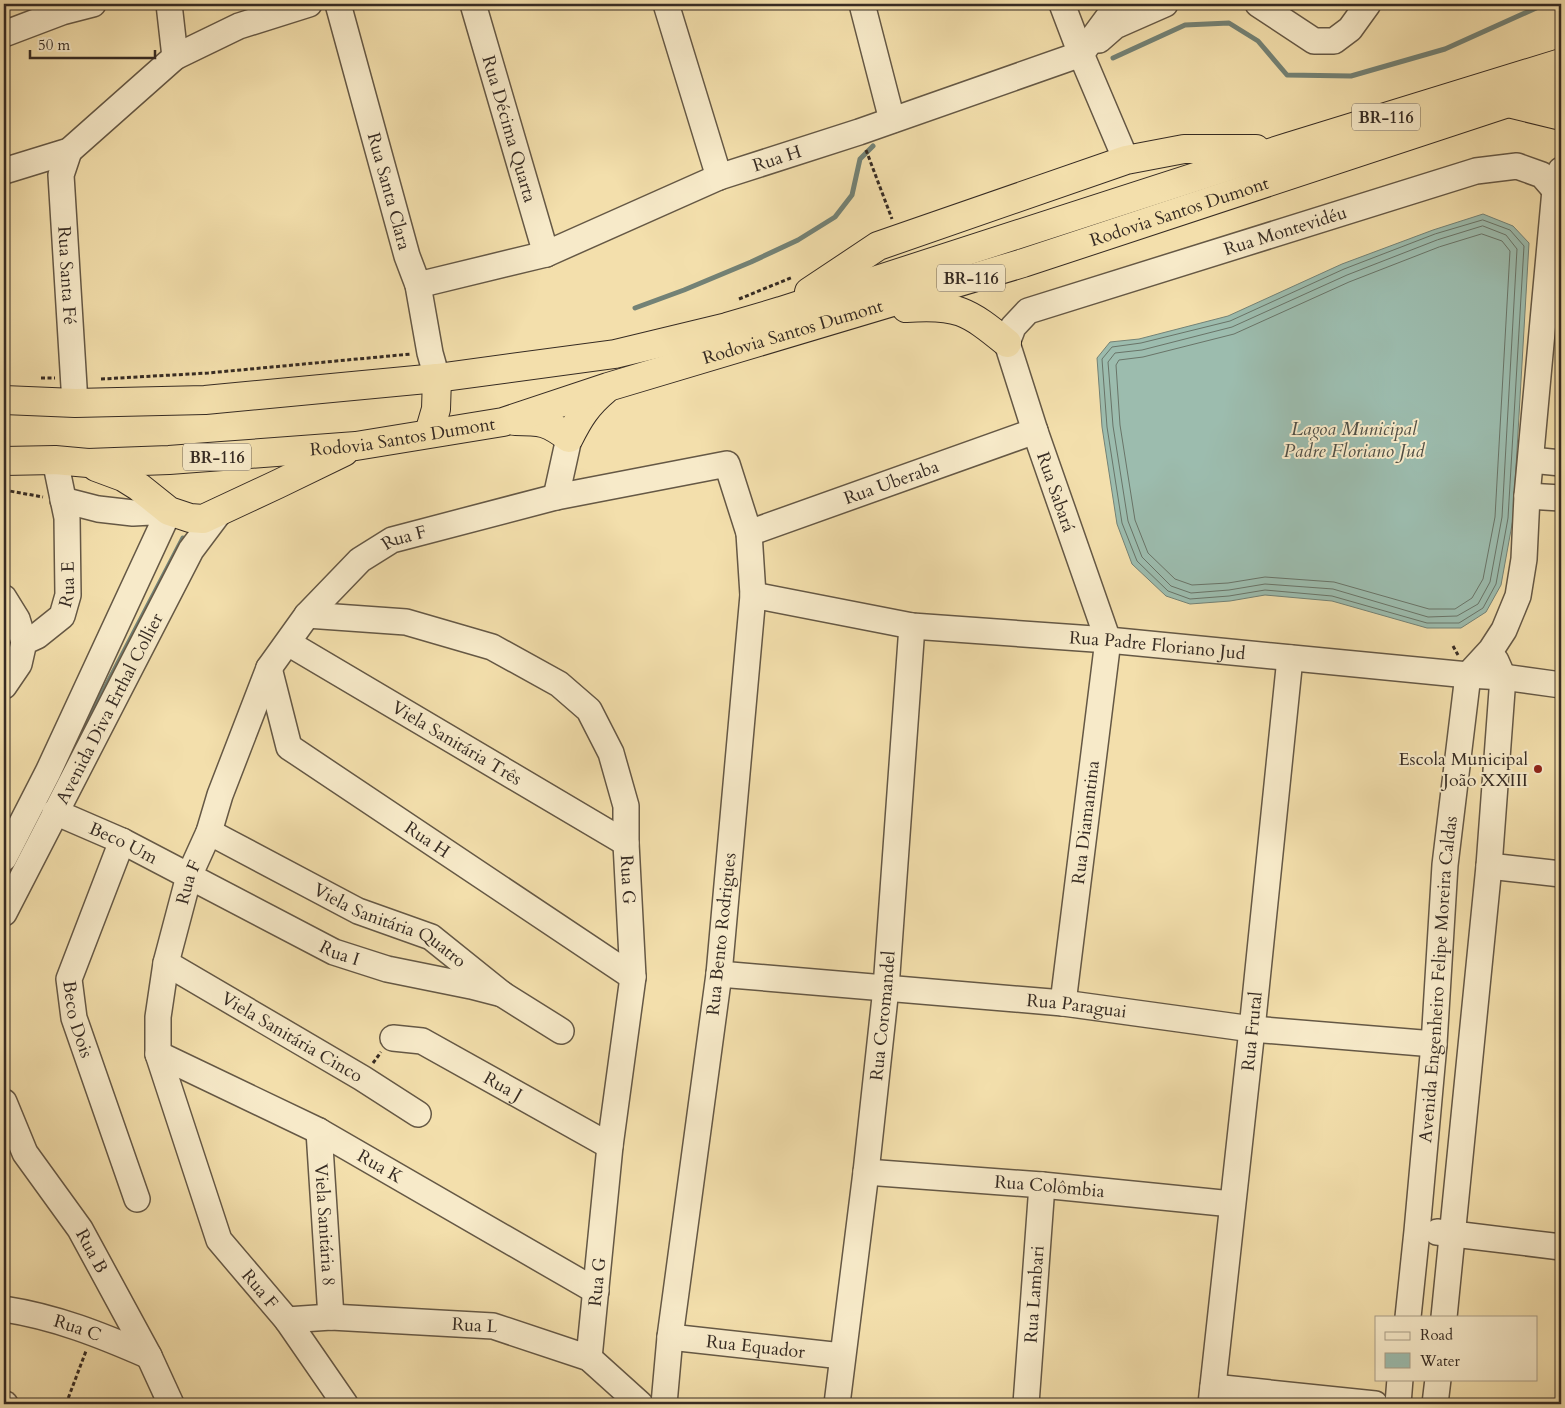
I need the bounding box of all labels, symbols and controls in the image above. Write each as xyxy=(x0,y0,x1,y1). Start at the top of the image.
scale bar xyxy=(30,28,155,60)
text: 50 m xyxy=(38,35,70,55)
street label: Rua Décima Quarta xyxy=(476,52,542,206)
road number: BR-116 xyxy=(1352,104,1420,130)
street label: Rua Santa Clara xyxy=(361,130,417,253)
street label: Rua H xyxy=(750,139,805,178)
street label: Rodovia Santos Dumont xyxy=(1087,171,1272,253)
street label: Rua Montevidéu xyxy=(1221,200,1350,262)
street label: Rua Santa Fé xyxy=(51,225,82,326)
road number: BR-116 xyxy=(937,264,1005,292)
street label: Rodovia Santos Dumont xyxy=(700,293,886,371)
street label: Rodovia Santos Dumont xyxy=(309,411,497,462)
water label: Lagoa Municipal Padre Floriano Jud xyxy=(1283,416,1425,464)
road number: BR-116 xyxy=(183,444,251,471)
street label: Rua Sabará xyxy=(1030,449,1081,536)
street label: Rua Uberaba xyxy=(840,454,943,511)
street label: Rua F xyxy=(377,520,429,557)
street label: Rua E xyxy=(53,561,81,611)
street label: Avenida Diva Erthal Collier xyxy=(50,608,170,809)
street label: Rua Padre Floriano Jud xyxy=(1068,625,1247,666)
street label: Viela Sanitária Três xyxy=(387,695,526,792)
place label: Escola Municipal João XXIII xyxy=(1398,747,1528,793)
street label: Rua Diamantina xyxy=(1066,759,1106,886)
marker: Escola Municipal João XXIII xyxy=(1532,763,1544,775)
street label: Avenida Engenheiro Felipe Moreira Caldas xyxy=(1413,815,1464,1144)
street label: Beco Um xyxy=(85,816,162,871)
street label: Rua H xyxy=(399,816,455,864)
street label: Rua Bento Rodrigues xyxy=(701,851,742,1017)
street label: Rua G xyxy=(614,854,641,905)
street label: Rua F xyxy=(170,856,208,907)
street label: Viela Sanitária Quatro xyxy=(309,877,472,974)
street label: Rua I xyxy=(315,934,363,972)
street label: Rua Coromandel xyxy=(864,950,902,1082)
street label: Beco Dois xyxy=(56,979,99,1061)
street label: Viela Sanitária Cinco xyxy=(216,986,367,1089)
street label: Rua Paraguai xyxy=(1026,988,1128,1025)
street label: Rua Frutal xyxy=(1235,990,1269,1072)
street label: Rua J xyxy=(479,1066,527,1108)
street label: Rua K xyxy=(353,1144,408,1190)
street label: Viela Sanitária 8 xyxy=(308,1163,341,1287)
street label: Rua Colômbia xyxy=(993,1170,1106,1204)
street label: Rua B xyxy=(69,1225,114,1278)
street label: Rua Lambari xyxy=(1018,1245,1051,1344)
street label: Rua G xyxy=(582,1256,613,1308)
street label: Rua F xyxy=(236,1264,284,1315)
street label: Rua C xyxy=(51,1309,105,1348)
street label: Rua L xyxy=(451,1312,498,1339)
legend xyxy=(1375,1316,1538,1380)
text: Road xyxy=(1420,1325,1453,1345)
street label: Rua Equador xyxy=(705,1329,807,1365)
text: Water xyxy=(1419,1351,1461,1371)

